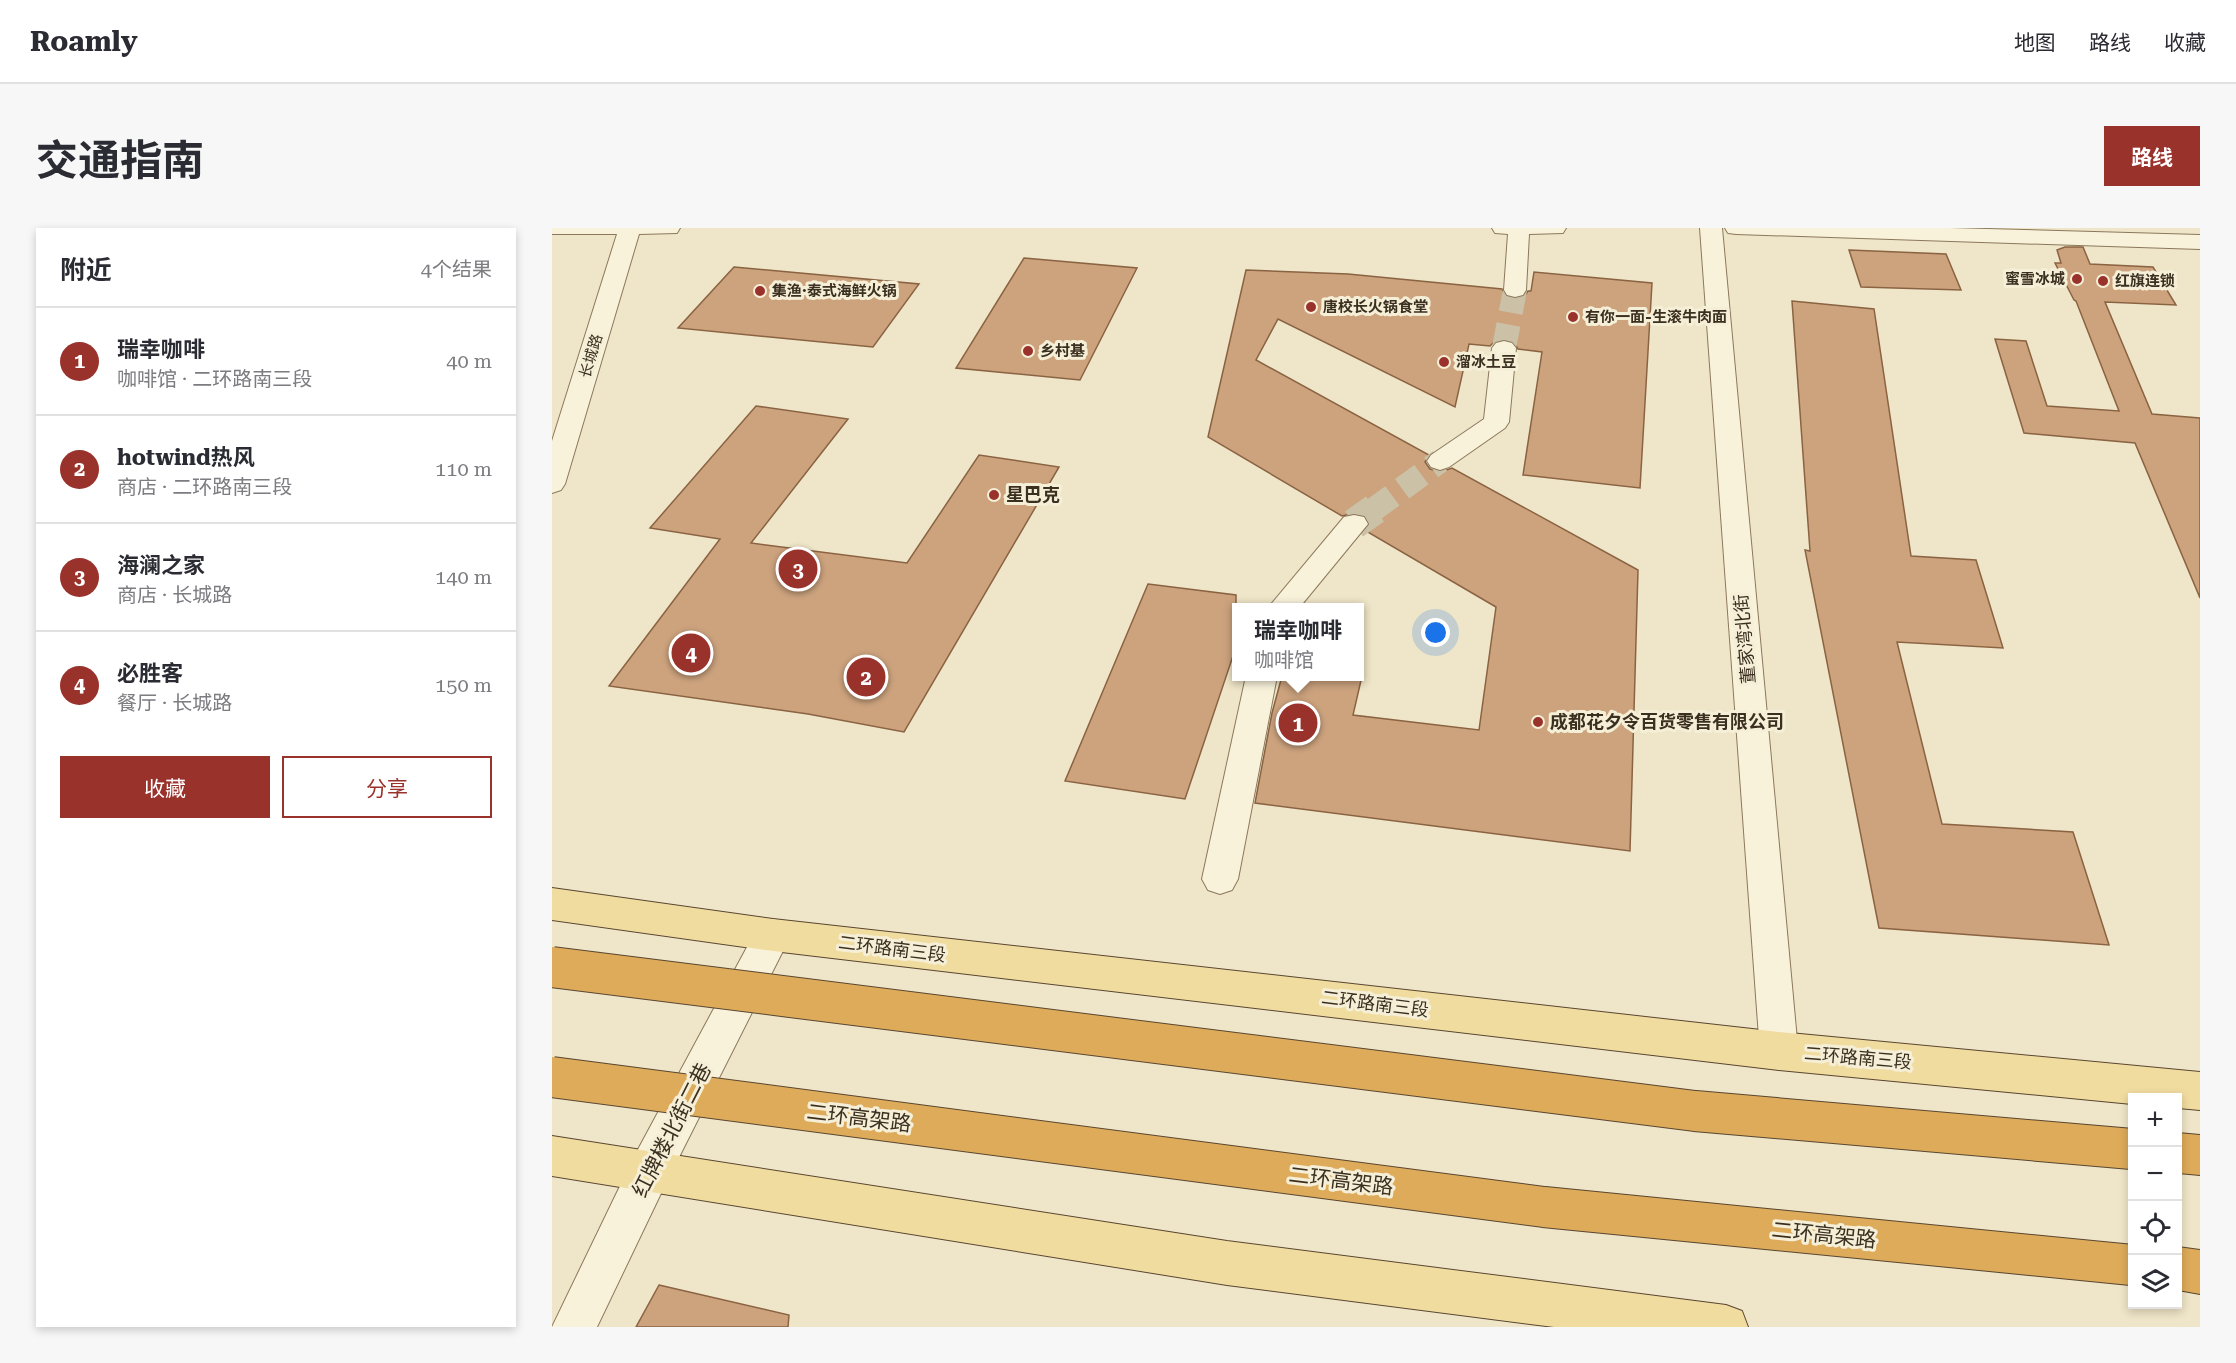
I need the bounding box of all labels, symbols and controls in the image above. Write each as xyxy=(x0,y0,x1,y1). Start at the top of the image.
text: Roamly xyxy=(30,25,138,58)
text: 地图 xyxy=(2014,31,2056,55)
text: 路线 xyxy=(2089,31,2131,55)
text: 收藏 xyxy=(2164,31,2206,55)
button: 路线 xyxy=(2104,126,2200,186)
text: 交通指南 xyxy=(36,136,204,185)
text: 附近 xyxy=(60,255,112,285)
text: 4个结果 xyxy=(421,257,492,281)
place label: 蜜雪冰城 xyxy=(2005,270,2065,288)
marker: 蜜雪冰城 xyxy=(2070,272,2084,286)
place label: 红旗连锁 xyxy=(2115,272,2175,290)
marker: 红旗连锁 xyxy=(2096,274,2110,288)
place label: 集渔·泰式海鲜火锅 xyxy=(771,282,897,300)
marker: 集渔·泰式海鲜火锅 xyxy=(753,284,767,298)
place label: 唐校长火锅食堂 xyxy=(1323,298,1428,316)
marker: 唐校长火锅食堂 xyxy=(1304,300,1318,314)
place label: 有你一面-生滚牛肉面 xyxy=(1585,308,1727,326)
marker: 有你一面-生滚牛肉面 xyxy=(1566,310,1580,324)
street label: 长城路 xyxy=(576,332,606,380)
text: 瑞幸咖啡 xyxy=(117,337,205,362)
place label: 乡村基 xyxy=(1040,342,1085,360)
marker: 乡村基 xyxy=(1021,344,1035,358)
text: 1 xyxy=(74,349,85,373)
text: 40 m xyxy=(446,349,492,373)
place label: 溜冰土豆 xyxy=(1456,353,1516,371)
marker: 溜冰土豆 xyxy=(1437,355,1451,369)
text: 咖啡馆 · 二环路南三段 xyxy=(117,367,312,391)
text: hotwind热风 xyxy=(117,445,255,470)
text: 2 xyxy=(74,457,85,481)
text: 110 m xyxy=(435,457,492,481)
text: 商店 · 二环路南三段 xyxy=(117,475,292,499)
place label: 星巴克 xyxy=(1006,484,1060,505)
marker: 星巴克 xyxy=(987,488,1001,502)
pin: 3 xyxy=(778,546,818,592)
text: 海澜之家 xyxy=(117,553,205,578)
text: 3 xyxy=(74,565,85,589)
text: 140 m xyxy=(435,565,492,589)
text: 商店 · 长城路 xyxy=(117,583,232,607)
street label: 董家湾北街 xyxy=(1730,593,1759,685)
popup xyxy=(1232,603,1364,681)
text: 瑞幸咖啡 xyxy=(1254,618,1342,643)
your location xyxy=(1421,618,1450,647)
pin: 4 xyxy=(672,630,710,676)
text: 咖啡馆 xyxy=(1254,648,1314,672)
pin: 2 xyxy=(846,654,886,700)
text: 必胜客 xyxy=(117,661,183,686)
text: 4 xyxy=(74,673,85,697)
text: 150 m xyxy=(435,673,492,697)
text: 餐厅 · 长城路 xyxy=(117,691,232,715)
pin: 1 xyxy=(1278,700,1318,746)
place label: 成都花夕令百货零售有限公司 xyxy=(1550,711,1784,732)
marker: 成都花夕令百货零售有限公司 xyxy=(1531,715,1545,729)
button: 收藏 xyxy=(60,756,270,818)
button: 分享 xyxy=(282,756,492,818)
street label: 二环路南三段 xyxy=(837,932,947,966)
street label: 二环路南三段 xyxy=(1320,987,1430,1021)
street label: 二环路南三段 xyxy=(1803,1042,1913,1073)
street label: 红牌楼北街二巷 xyxy=(628,1059,716,1201)
map controls xyxy=(2128,1093,2182,1309)
button: + xyxy=(2128,1093,2182,1147)
street label: 二环高架路 xyxy=(805,1100,913,1136)
button: − xyxy=(2128,1147,2182,1201)
street label: 二环高架路 xyxy=(1287,1163,1395,1199)
button: locate xyxy=(2128,1201,2182,1255)
street label: 二环高架路 xyxy=(1771,1218,1877,1252)
button: layers xyxy=(2128,1255,2182,1309)

